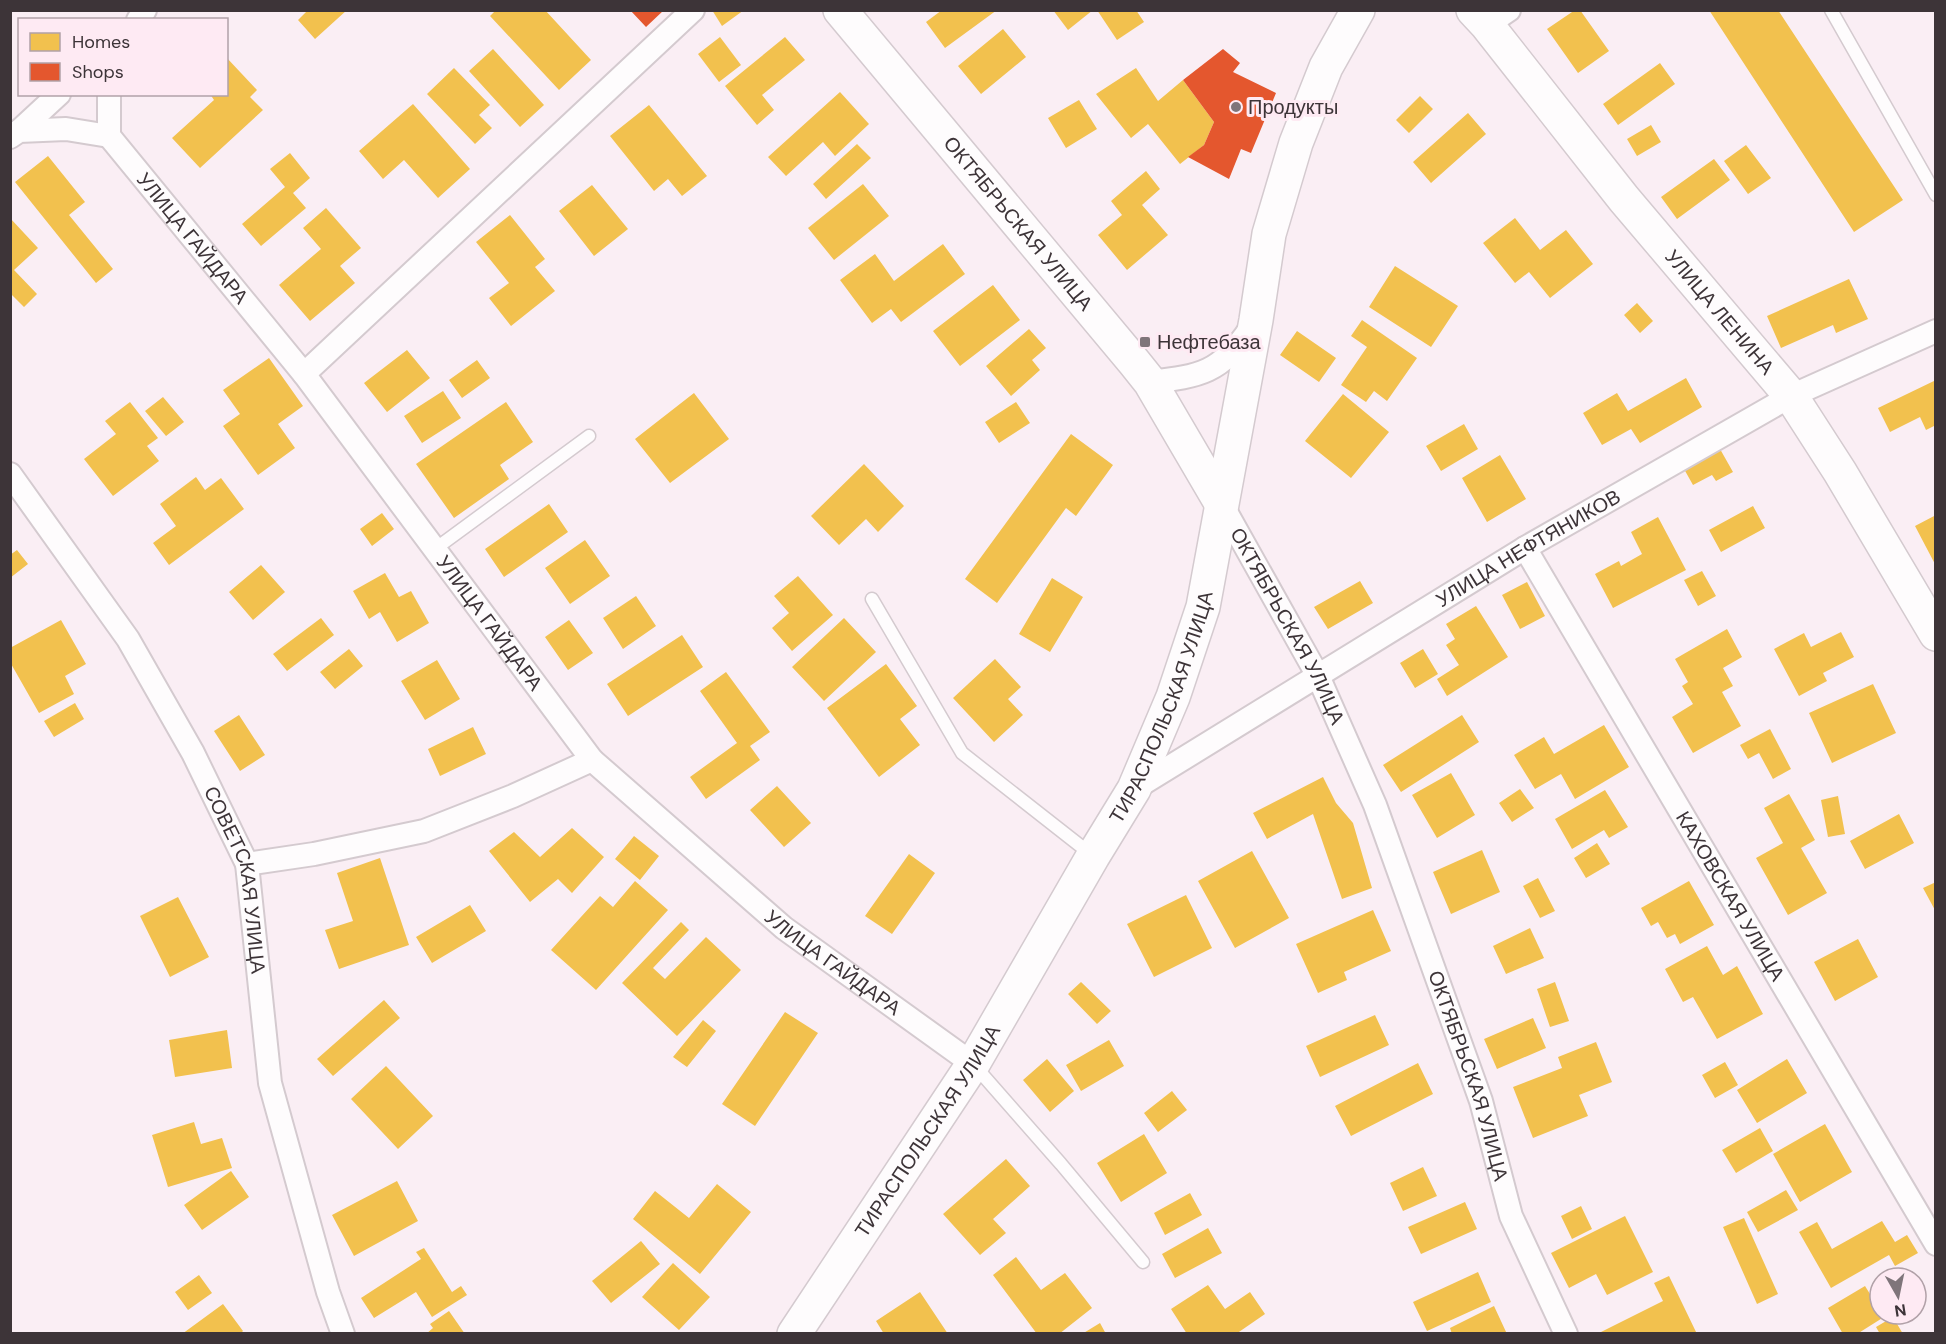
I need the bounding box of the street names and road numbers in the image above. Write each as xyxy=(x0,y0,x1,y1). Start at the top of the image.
street label: ОКТЯБРЬСКАЯ УЛИЦА xyxy=(938,131,1099,316)
street label: УЛИЦА ГАЙДАРА xyxy=(131,167,255,310)
street label: УЛИЦА ЛЕНИНА xyxy=(1659,244,1781,380)
street label: УЛИЦА НЕФТЯНИКОВ xyxy=(1431,483,1625,613)
street label: ОКТЯБРЬСКАЯ УЛИЦА xyxy=(1224,523,1351,729)
street label: УЛИЦА ГАЙДАРА xyxy=(431,550,549,696)
street label: ТИРАСПОЛЬСКАЯ УЛИЦА xyxy=(1103,588,1219,828)
street label: СОВЕТСКАЯ УЛИЦА xyxy=(198,782,272,976)
street label: КАХОВСКАЯ УЛИЦА xyxy=(1670,806,1791,986)
street label: УЛИЦА ГАЙДАРА xyxy=(759,904,906,1021)
street label: ОКТЯБРЬСКАЯ УЛИЦА xyxy=(1422,967,1514,1184)
street label: ТИРАСПОЛЬСКАЯ УЛИЦА xyxy=(849,1019,1006,1242)

